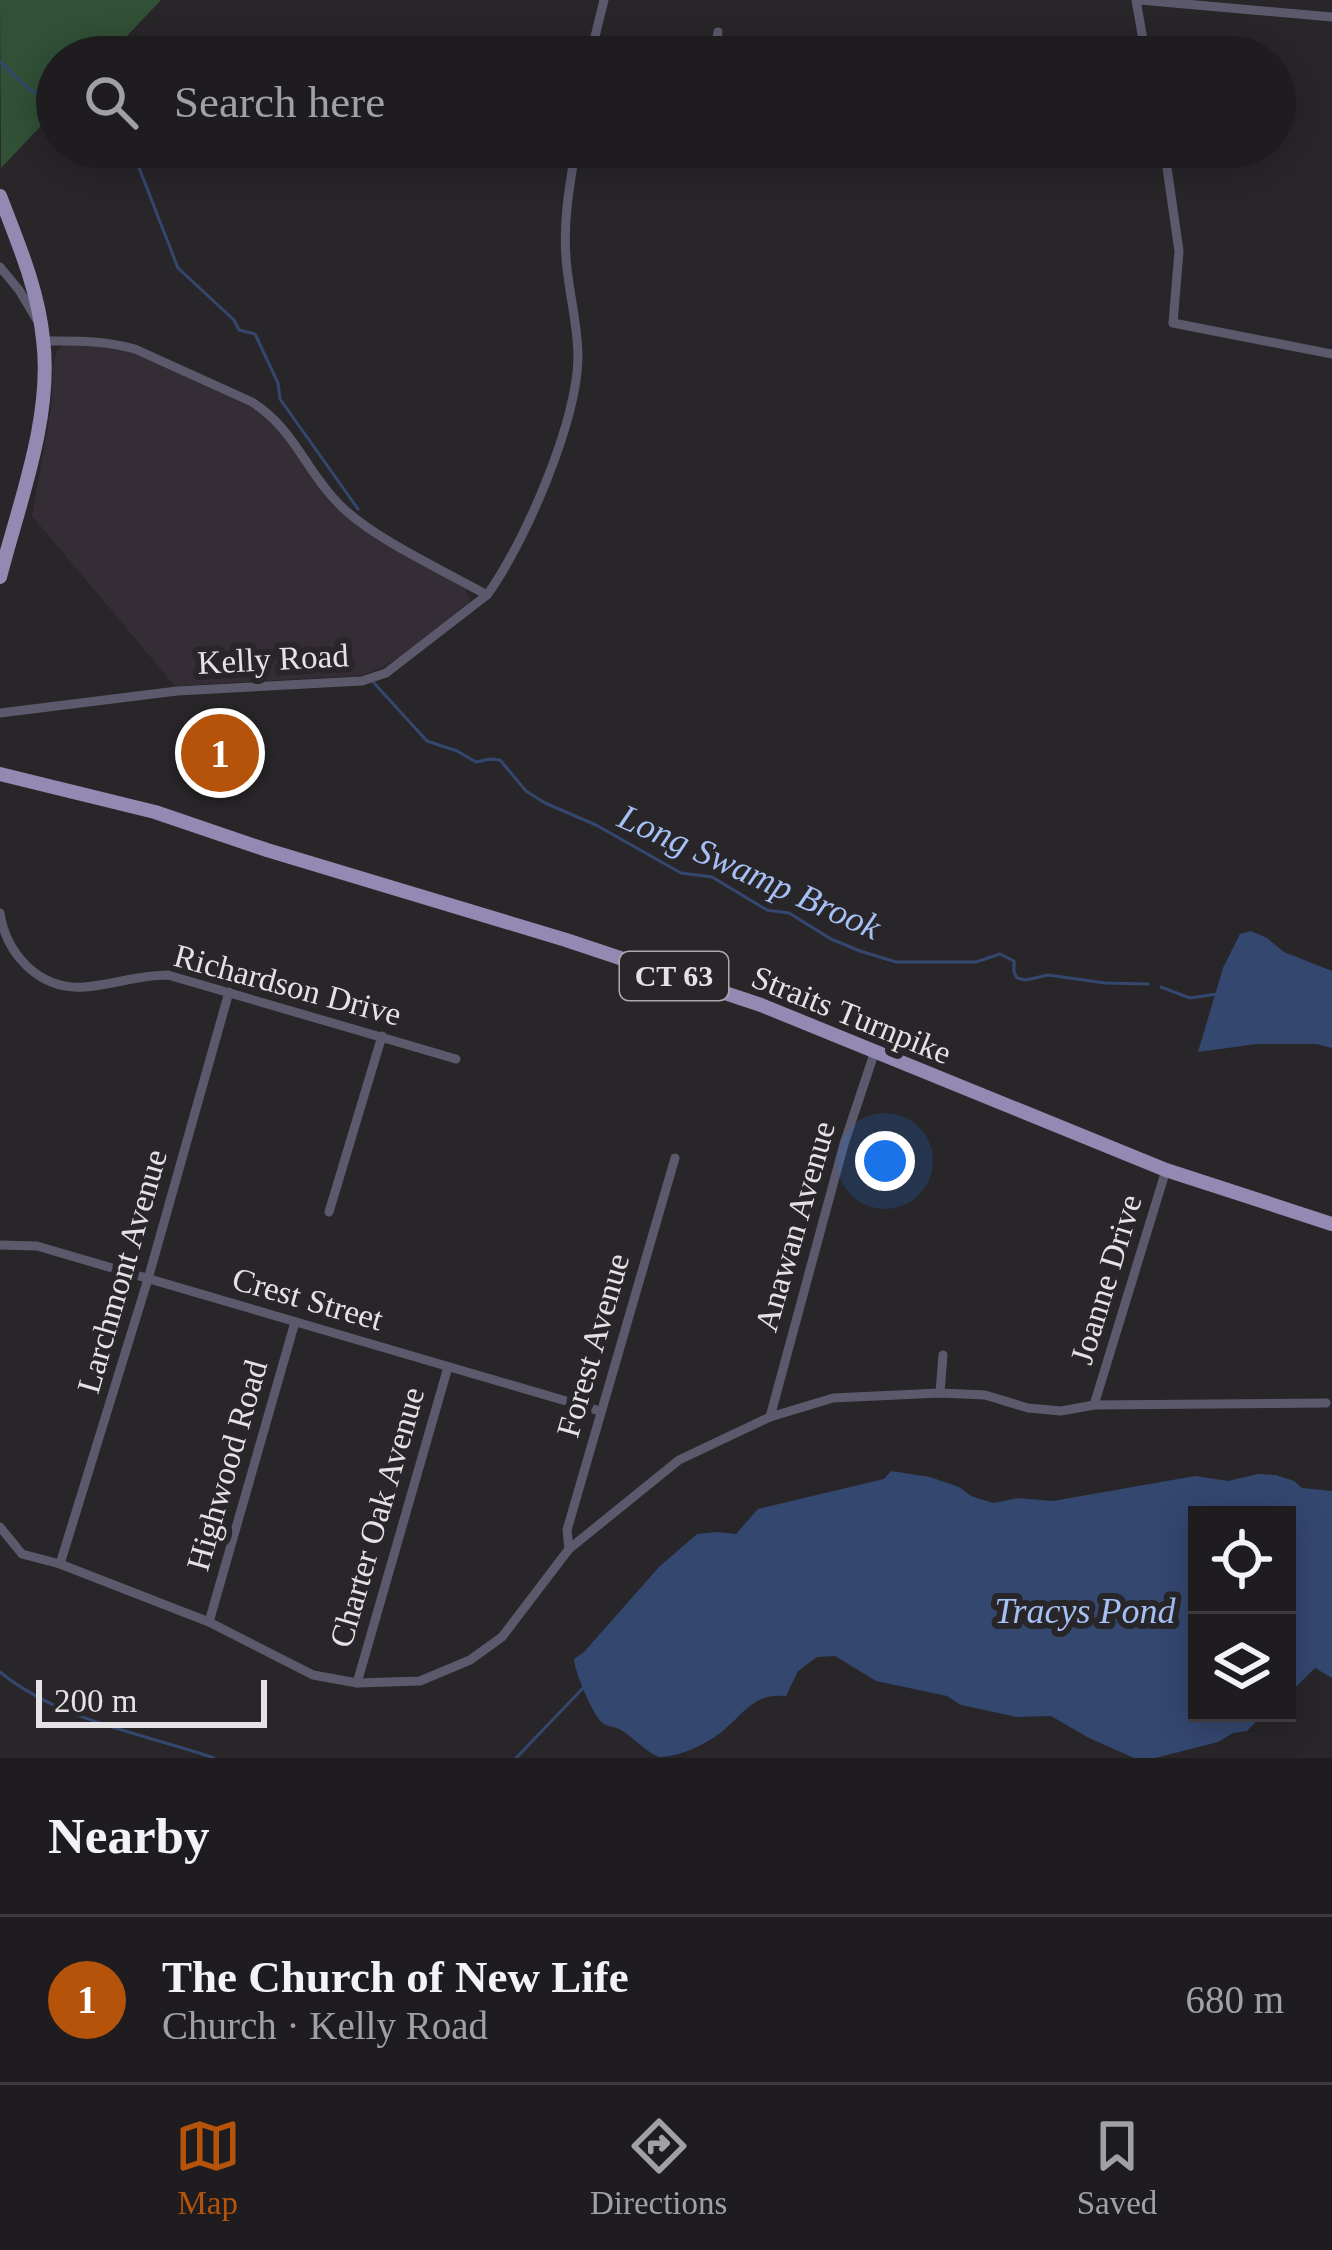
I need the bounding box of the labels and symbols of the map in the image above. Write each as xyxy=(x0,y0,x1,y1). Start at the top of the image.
street label: Kelly Road xyxy=(197,637,350,681)
pin: 1 xyxy=(181,708,259,798)
water label: Long Swamp Brook xyxy=(611,796,888,948)
street label: Richardson Drive xyxy=(170,937,405,1033)
road number: CT 63 xyxy=(620,952,728,1000)
street label: Straits Turnpike xyxy=(747,959,957,1071)
street label: Anawan Avenue xyxy=(748,1117,842,1335)
your location xyxy=(855,1131,915,1191)
street label: Larchmont Avenue xyxy=(70,1145,174,1397)
street label: Joanne Drive xyxy=(1063,1190,1149,1368)
street label: Forest Avenue xyxy=(550,1249,636,1441)
street label: Crest Street xyxy=(228,1260,387,1338)
street label: Highwood Road xyxy=(180,1355,274,1575)
street label: Charter Oak Avenue xyxy=(323,1383,431,1651)
water label: Tracys Pond xyxy=(994,1591,1176,1631)
scale bar xyxy=(36,1674,267,1727)

